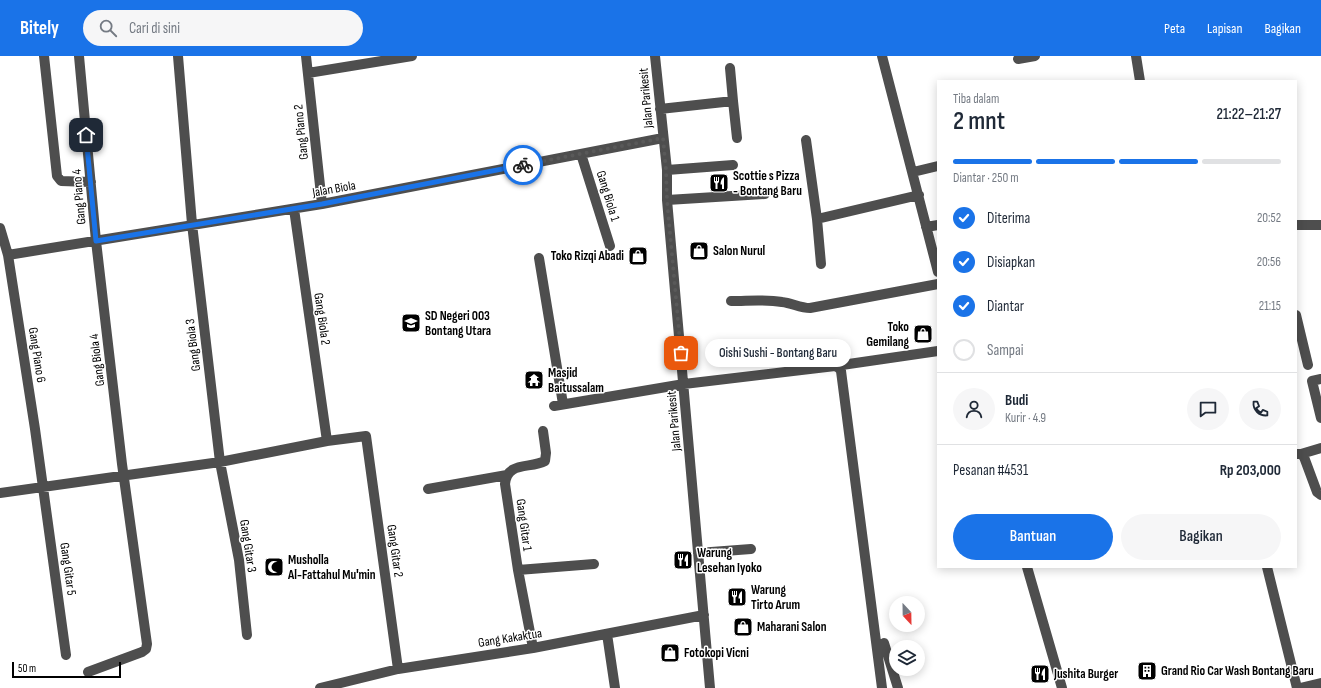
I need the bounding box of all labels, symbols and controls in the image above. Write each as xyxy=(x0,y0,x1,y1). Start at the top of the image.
search box xyxy=(83,10,363,46)
text: Bitely xyxy=(20,17,59,40)
icon: search xyxy=(97,17,119,39)
text: Cari di sini xyxy=(129,19,180,38)
text: Peta xyxy=(1164,20,1185,37)
text: Lapisan xyxy=(1207,20,1242,37)
text: Bagikan xyxy=(1264,20,1301,37)
street label: Jalan Parikesit xyxy=(635,67,657,130)
text: Tiba dalam xyxy=(953,91,999,107)
street label: Gang Piano 2 xyxy=(290,104,312,160)
text: 21:22–21:27 xyxy=(1217,105,1281,124)
text: 2 mnt xyxy=(953,106,1005,137)
pin xyxy=(69,118,103,152)
icon: home xyxy=(75,124,97,146)
courier xyxy=(503,145,543,185)
icon: bike xyxy=(512,154,534,176)
street label: Gang Piano 4 xyxy=(69,168,89,225)
place label: Scottie s Pizza - Bontang Baru xyxy=(733,168,802,199)
street label: Gang Biola 1 xyxy=(593,169,623,224)
text: Diantar · 250 m xyxy=(953,170,1019,186)
restaurant icon: Scottie s Pizza - Bontang Baru xyxy=(708,172,730,194)
street label: Jalan Biola xyxy=(310,177,357,201)
icon: check xyxy=(953,207,975,229)
text: Diterima xyxy=(987,209,1030,228)
text: 20:52 xyxy=(1257,210,1281,226)
shop icon: Salon Nurul xyxy=(688,240,710,262)
place label: Salon Nurul xyxy=(713,243,766,259)
shop icon: Toko Rizqi Abadi xyxy=(627,245,649,267)
place label: Toko Rizqi Abadi xyxy=(551,248,624,264)
icon: check xyxy=(953,251,975,273)
text: Disiapkan xyxy=(987,253,1035,272)
text: 20:56 xyxy=(1257,254,1281,270)
street label: Gang Biola 2 xyxy=(310,292,334,346)
icon: check xyxy=(953,295,975,317)
text: Diantar xyxy=(987,297,1024,316)
text: 21:15 xyxy=(1259,298,1281,314)
place label: SD Negeri 003 Bontang Utara xyxy=(425,308,491,339)
school or university icon: SD Negeri 003 Bontang Utara xyxy=(400,312,422,334)
street label: Gang Biola 3 xyxy=(182,318,204,372)
place label: Toko Gemilang xyxy=(866,319,910,350)
shop icon: Toko Gemilang xyxy=(912,323,934,345)
street label: Gang Piano 6 xyxy=(25,326,49,384)
street label: Gang Biola 4 xyxy=(86,332,108,387)
pin xyxy=(664,336,698,370)
callout: Oishi Sushi - Bontang Baru xyxy=(705,339,851,367)
text: Sampai xyxy=(987,341,1024,360)
icon: bag xyxy=(670,342,692,364)
text: Oishi Sushi - Bontang Baru xyxy=(719,345,837,361)
place label: Masjid Baitussalam xyxy=(548,365,604,396)
temple icon: Masjid Baitussalam xyxy=(523,369,545,391)
button: person xyxy=(953,388,995,430)
button: chat xyxy=(1187,388,1229,430)
button: phone xyxy=(1239,388,1281,430)
street label: Jalan Parikesit xyxy=(663,390,685,453)
text: Budi xyxy=(1005,391,1028,410)
text: Kurir · 4.9 xyxy=(1005,410,1046,426)
text: Pesanan #4531 xyxy=(953,461,1028,480)
text: Rp 203,000 xyxy=(1220,461,1281,480)
street label: Gang Gitar 1 xyxy=(512,498,536,553)
button: Bantuan xyxy=(953,514,1113,560)
button: Bagikan xyxy=(1121,514,1281,560)
street label: Gang Gitar 3 xyxy=(236,518,260,574)
street label: Gang Gitar 2 xyxy=(383,524,407,578)
street label: Gang Gitar 5 xyxy=(56,542,80,596)
place label: Warung Lesehan Iyoko xyxy=(697,545,762,576)
restaurant icon: Warung Lesehan Iyoko xyxy=(672,549,694,571)
place label: Musholla Al-Fattahul Mu'min xyxy=(287,552,376,583)
mosque icon: Musholla Al-Fattahul Mu'min xyxy=(263,556,285,578)
place label: Warung Tirto Arum xyxy=(751,582,800,613)
restaurant icon: Warung Tirto Arum xyxy=(726,586,748,608)
north arrow xyxy=(889,596,925,632)
map controls xyxy=(889,596,925,676)
shop icon: Maharani Salon xyxy=(732,616,754,638)
place label: Maharani Salon xyxy=(757,619,827,635)
street label: Gang Kakaktua xyxy=(477,625,543,651)
button: layers xyxy=(889,640,925,676)
shop icon: Fotokopi Vicni xyxy=(659,642,681,664)
place label: Fotokopi Vicni xyxy=(684,645,749,661)
scale bar xyxy=(12,660,121,679)
building icon: Grand Rio Car Wash Bontang Baru xyxy=(1136,660,1158,682)
text: 50 m xyxy=(18,662,36,675)
restaurant icon: Jushita Burger xyxy=(1029,663,1051,685)
place label: Grand Rio Car Wash Bontang Baru xyxy=(1161,663,1314,679)
place label: Jushita Burger xyxy=(1053,666,1118,682)

